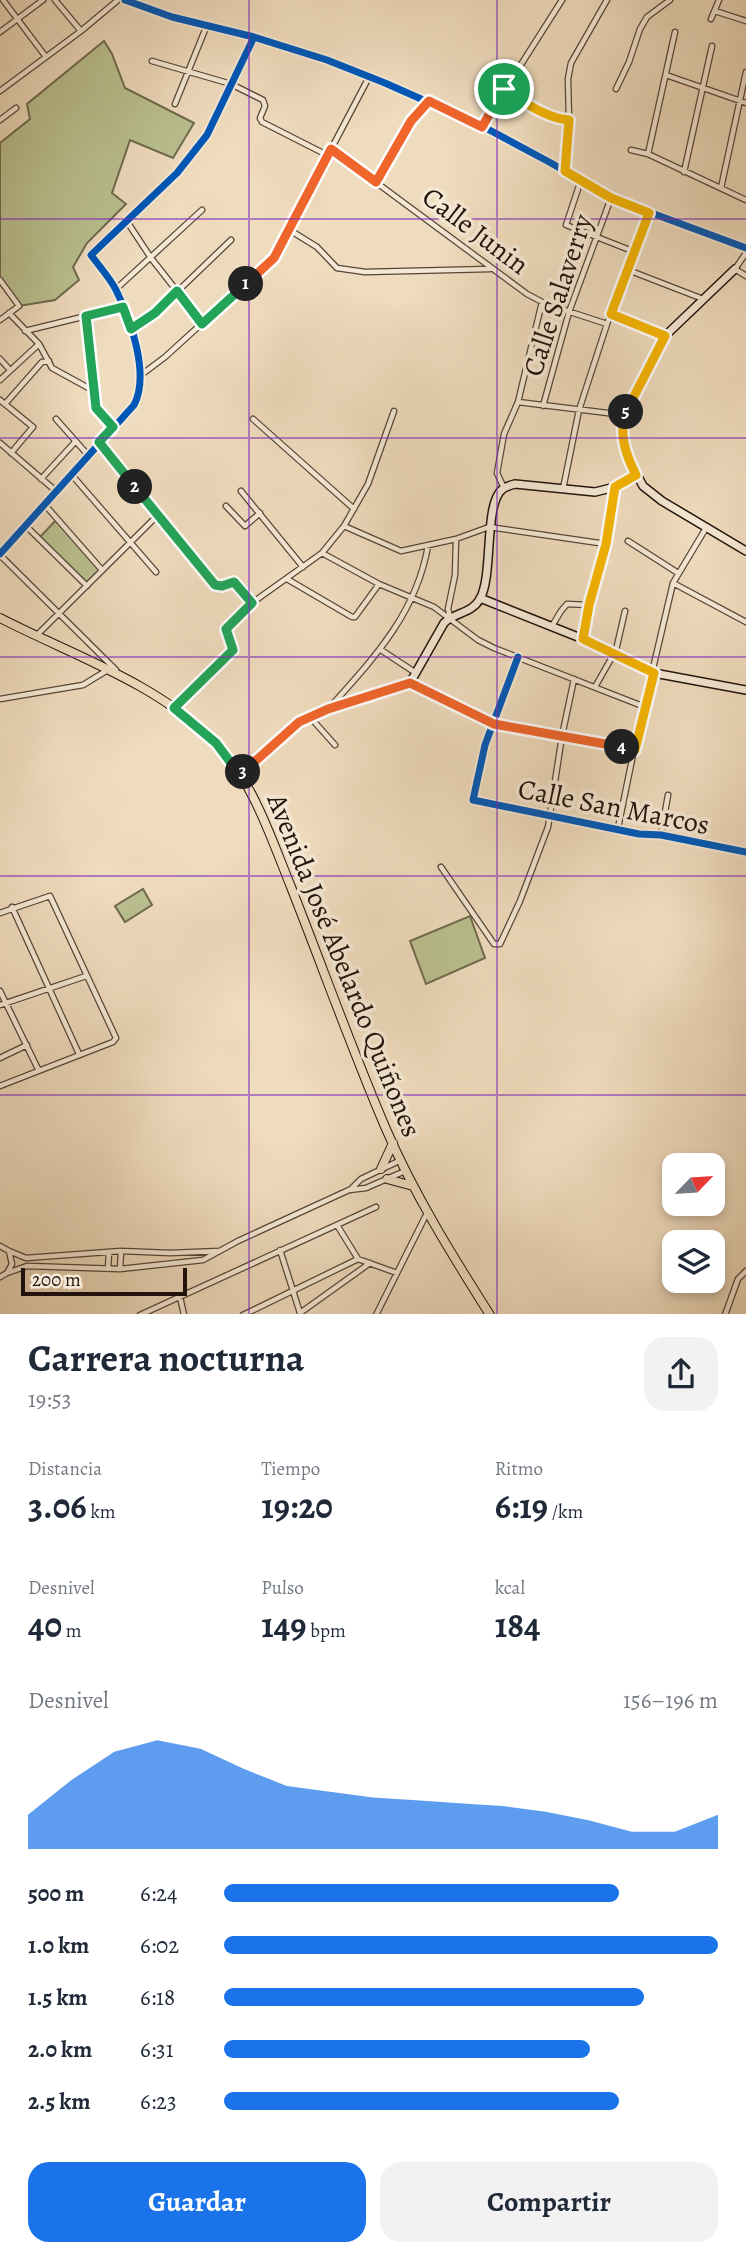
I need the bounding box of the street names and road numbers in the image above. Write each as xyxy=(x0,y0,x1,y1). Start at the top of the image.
street label: Calle Junin xyxy=(414,178,537,283)
street label: Calle Salaverry xyxy=(514,209,602,381)
street label: Calle San Marcos xyxy=(515,770,713,844)
street label: Avenida José Abelardo Quiñones xyxy=(257,787,430,1143)

